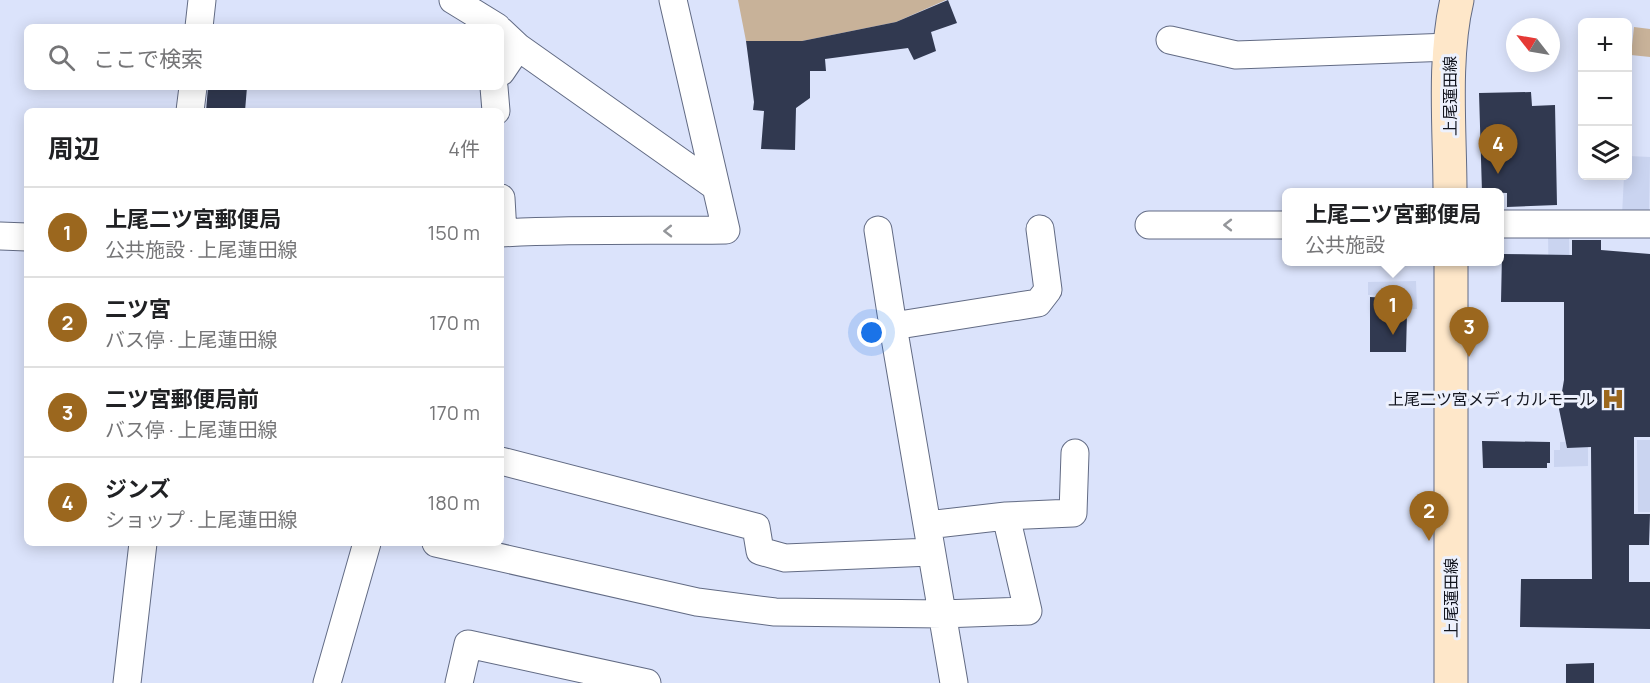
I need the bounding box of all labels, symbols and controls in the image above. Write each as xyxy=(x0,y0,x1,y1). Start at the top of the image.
north arrow xyxy=(1506,18,1560,72)
map controls xyxy=(1578,18,1632,180)
button: + xyxy=(1578,18,1632,72)
search box xyxy=(24,24,504,90)
icon: search xyxy=(45,41,78,74)
text: ここで検索 xyxy=(93,44,203,74)
street label: 上尾蓮田線 xyxy=(1439,56,1461,136)
button: − xyxy=(1578,72,1632,126)
pin: 4 xyxy=(1478,124,1518,174)
button: layers xyxy=(1578,126,1632,180)
text: 周辺 xyxy=(48,130,100,166)
text: 4件 xyxy=(448,135,480,162)
popup xyxy=(1282,188,1504,266)
text: 上尾二ツ宮郵便局 xyxy=(1305,199,1481,229)
text: 上尾二ツ宮郵便局 xyxy=(105,204,281,234)
text: 1 xyxy=(63,219,72,246)
text: 150 m xyxy=(427,219,480,246)
one-way arrow xyxy=(1224,219,1233,231)
one-way arrow xyxy=(663,225,672,237)
text: 公共施設 xyxy=(1305,231,1385,258)
text: 公共施設 · 上尾蓮田線 xyxy=(105,236,298,263)
pin: 1 xyxy=(1374,286,1412,335)
text: 二ツ宮 xyxy=(105,294,171,324)
pin: 3 xyxy=(1450,308,1488,357)
text: 2 xyxy=(62,309,73,336)
text: 170 m xyxy=(429,309,480,336)
your location xyxy=(857,318,886,347)
text: バス停 · 上尾蓮田線 xyxy=(105,326,278,353)
text: 二ツ宮郵便局前 xyxy=(105,384,259,414)
hospital icon: 上尾二ツ宮メディカルモール xyxy=(1600,386,1626,412)
place label: 上尾二ツ宮メディカルモール xyxy=(1388,388,1595,410)
text: 3 xyxy=(62,399,73,426)
text: 170 m xyxy=(429,399,480,426)
text: バス停 · 上尾蓮田線 xyxy=(105,416,278,443)
text: ジンズ xyxy=(105,474,171,504)
text: 4 xyxy=(61,489,74,516)
text: 180 m xyxy=(427,489,480,516)
pin: 2 xyxy=(1410,492,1448,541)
text: ショップ · 上尾蓮田線 xyxy=(105,506,298,533)
street label: 上尾蓮田線 xyxy=(1440,558,1462,638)

